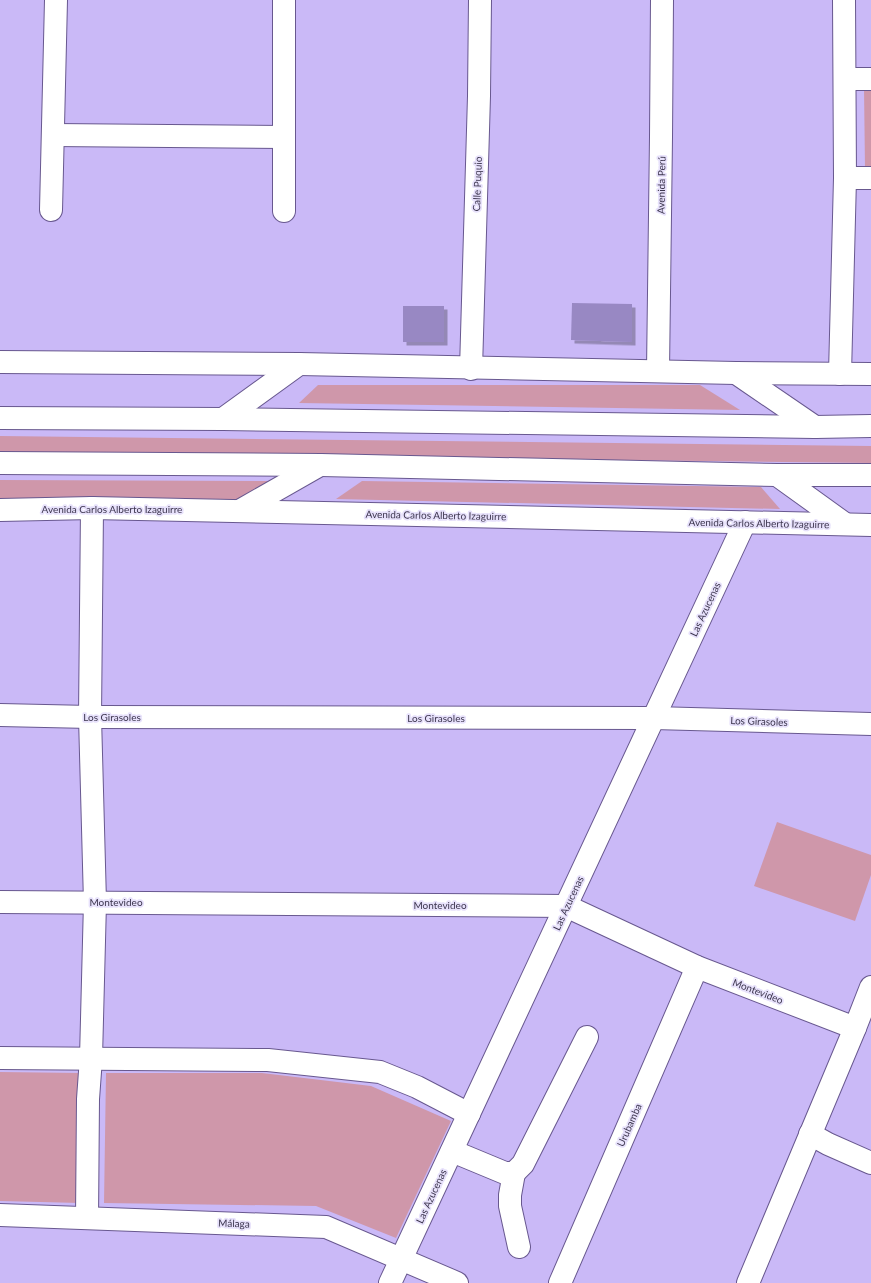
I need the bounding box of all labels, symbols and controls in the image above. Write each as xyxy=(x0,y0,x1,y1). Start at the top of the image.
street label: Calle Puquio xyxy=(470,156,484,212)
street label: Avenida Perú xyxy=(654,156,668,214)
street label: Avenida Carlos Alberto Izaguirre xyxy=(42,503,182,515)
street label: Avenida Carlos Alberto Izaguirre xyxy=(366,508,506,522)
street label: Avenida Carlos Alberto Izaguirre xyxy=(689,516,829,530)
street label: Las Azucenas xyxy=(687,580,723,638)
street label: Los Girasoles xyxy=(83,711,141,723)
street label: Los Girasoles xyxy=(407,712,465,724)
street label: Los Girasoles xyxy=(730,714,788,728)
street label: Las Azucenas xyxy=(550,874,586,932)
street label: Montevideo xyxy=(89,896,143,908)
street label: Montevideo xyxy=(413,899,467,911)
street label: Montevideo xyxy=(731,976,785,1006)
street label: Urubamba xyxy=(614,1102,644,1148)
street label: Las Azucenas xyxy=(413,1167,449,1225)
street label: Málaga xyxy=(218,1216,250,1230)

